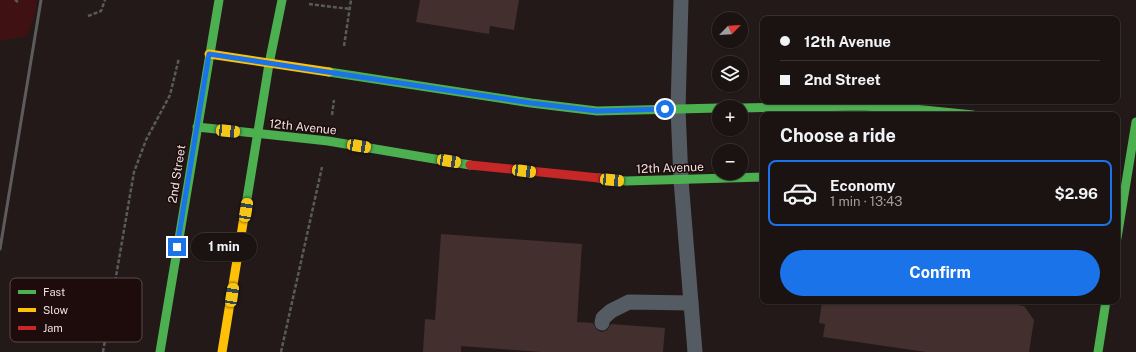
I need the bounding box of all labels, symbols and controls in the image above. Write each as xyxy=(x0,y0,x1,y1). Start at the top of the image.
north arrow xyxy=(712,12,748,48)
map controls xyxy=(712,12,748,180)
text: 12th Avenue xyxy=(804,33,891,50)
button: layers xyxy=(712,56,748,92)
text: 2nd Street xyxy=(804,71,881,88)
route start xyxy=(656,100,674,118)
button: + xyxy=(712,100,748,136)
street label: 12th Avenue xyxy=(269,116,338,138)
car xyxy=(215,124,241,138)
text: Choose a ride xyxy=(780,125,896,146)
car xyxy=(346,138,372,154)
street label: 2nd Street xyxy=(165,143,189,204)
button: − xyxy=(712,144,748,180)
car xyxy=(436,153,462,169)
street label: 12th Avenue xyxy=(636,160,704,176)
car xyxy=(511,164,537,178)
car xyxy=(600,173,624,187)
icon: car xyxy=(782,175,818,211)
text: Economy xyxy=(830,177,895,194)
text: $2.96 xyxy=(1054,185,1098,202)
text: 1 min · 13:43 xyxy=(830,194,902,209)
car xyxy=(238,197,254,223)
callout: 1 min xyxy=(191,233,257,261)
route end xyxy=(168,238,186,256)
text: 1 min xyxy=(208,239,240,254)
button: Confirm xyxy=(780,250,1100,296)
legend xyxy=(10,278,142,342)
car xyxy=(224,282,240,308)
text: Fast xyxy=(43,286,65,298)
text: Slow xyxy=(43,304,69,316)
text: Jam xyxy=(43,322,63,334)

